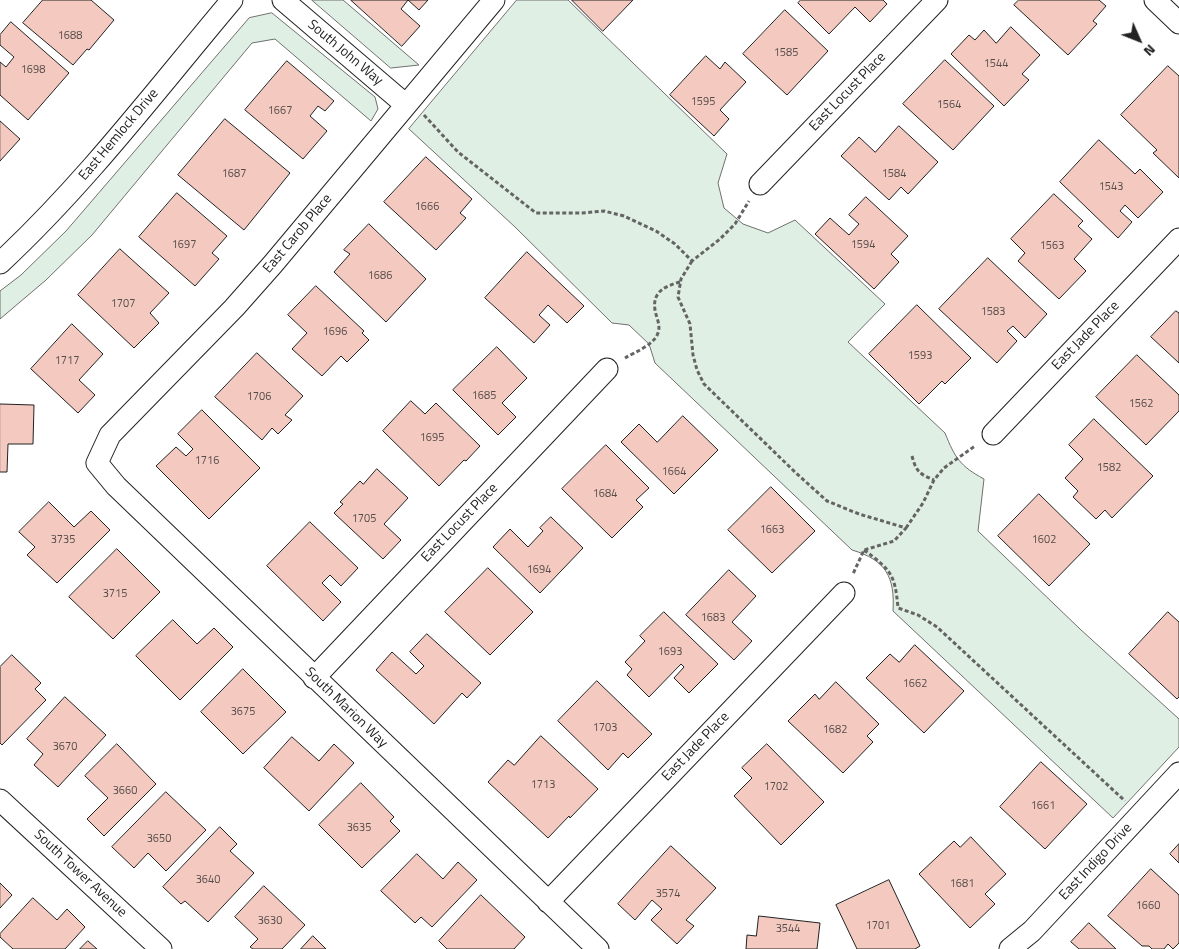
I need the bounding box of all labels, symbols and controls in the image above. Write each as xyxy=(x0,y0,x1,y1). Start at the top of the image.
north arrow xyxy=(1114,15,1164,65)
street label: South John Way xyxy=(304,17,386,89)
house number: 1688 xyxy=(58,29,82,43)
text: N xyxy=(1139,40,1161,62)
house number: 1585 xyxy=(774,46,798,60)
street label: East Locust Place xyxy=(806,49,890,135)
house number: 1544 xyxy=(984,57,1008,71)
house number: 1698 xyxy=(21,63,45,77)
street label: East Hemlock Drive xyxy=(76,86,162,184)
house number: 1595 xyxy=(691,95,715,109)
house number: 1564 xyxy=(937,98,961,112)
house number: 1667 xyxy=(268,104,292,118)
house number: 1687 xyxy=(222,167,246,181)
house number: 1584 xyxy=(882,167,906,181)
house number: 1543 xyxy=(1099,180,1123,194)
street label: East Carob Place xyxy=(260,191,336,277)
house number: 1666 xyxy=(415,200,439,214)
house number: 1697 xyxy=(172,238,196,252)
house number: 1594 xyxy=(851,238,875,252)
house number: 1563 xyxy=(1040,239,1064,253)
house number: 1686 xyxy=(368,269,392,283)
house number: 1707 xyxy=(111,297,135,311)
street label: East Jade Place xyxy=(1049,298,1123,374)
house number: 1583 xyxy=(981,305,1005,319)
house number: 1696 xyxy=(323,325,347,339)
house number: 1593 xyxy=(908,349,932,363)
house number: 1717 xyxy=(55,354,79,368)
house number: 1685 xyxy=(472,389,496,403)
house number: 1706 xyxy=(247,390,271,404)
house number: 1562 xyxy=(1129,397,1153,411)
house number: 1695 xyxy=(420,431,444,445)
house number: 1716 xyxy=(195,454,219,468)
house number: 1582 xyxy=(1097,461,1121,475)
house number: 1664 xyxy=(662,465,686,479)
street label: East Locust Place xyxy=(418,480,502,566)
house number: 1684 xyxy=(593,487,617,501)
house number: 1705 xyxy=(352,512,376,526)
house number: 1663 xyxy=(760,523,784,537)
house number: 3735 xyxy=(51,533,75,547)
house number: 1602 xyxy=(1032,533,1056,547)
house number: 1694 xyxy=(527,563,551,577)
house number: 3715 xyxy=(103,587,127,601)
house number: 1683 xyxy=(701,611,725,625)
house number: 1693 xyxy=(658,645,682,659)
street label: South Marion Way xyxy=(301,664,391,752)
house number: 1662 xyxy=(903,677,927,691)
house number: 3675 xyxy=(231,705,255,719)
street label: East Jade Place xyxy=(659,709,733,785)
house number: 1703 xyxy=(593,721,617,735)
house number: 1682 xyxy=(823,723,847,737)
house number: 3670 xyxy=(53,740,77,754)
house number: 1713 xyxy=(531,778,555,792)
house number: 1702 xyxy=(764,780,788,794)
house number: 3660 xyxy=(113,784,137,798)
house number: 1661 xyxy=(1031,799,1055,813)
street label: East Indigo Drive xyxy=(1056,820,1136,904)
house number: 3635 xyxy=(347,821,371,835)
street label: South Tower Avenue xyxy=(30,827,130,921)
house number: 3650 xyxy=(147,832,171,846)
house number: 3640 xyxy=(196,873,220,887)
house number: 1681 xyxy=(950,877,974,891)
house number: 3574 xyxy=(656,887,680,901)
house number: 1660 xyxy=(1136,899,1160,913)
house number: 3630 xyxy=(258,914,282,928)
house number: 1701 xyxy=(866,919,890,933)
house number: 3544 xyxy=(776,922,800,936)

